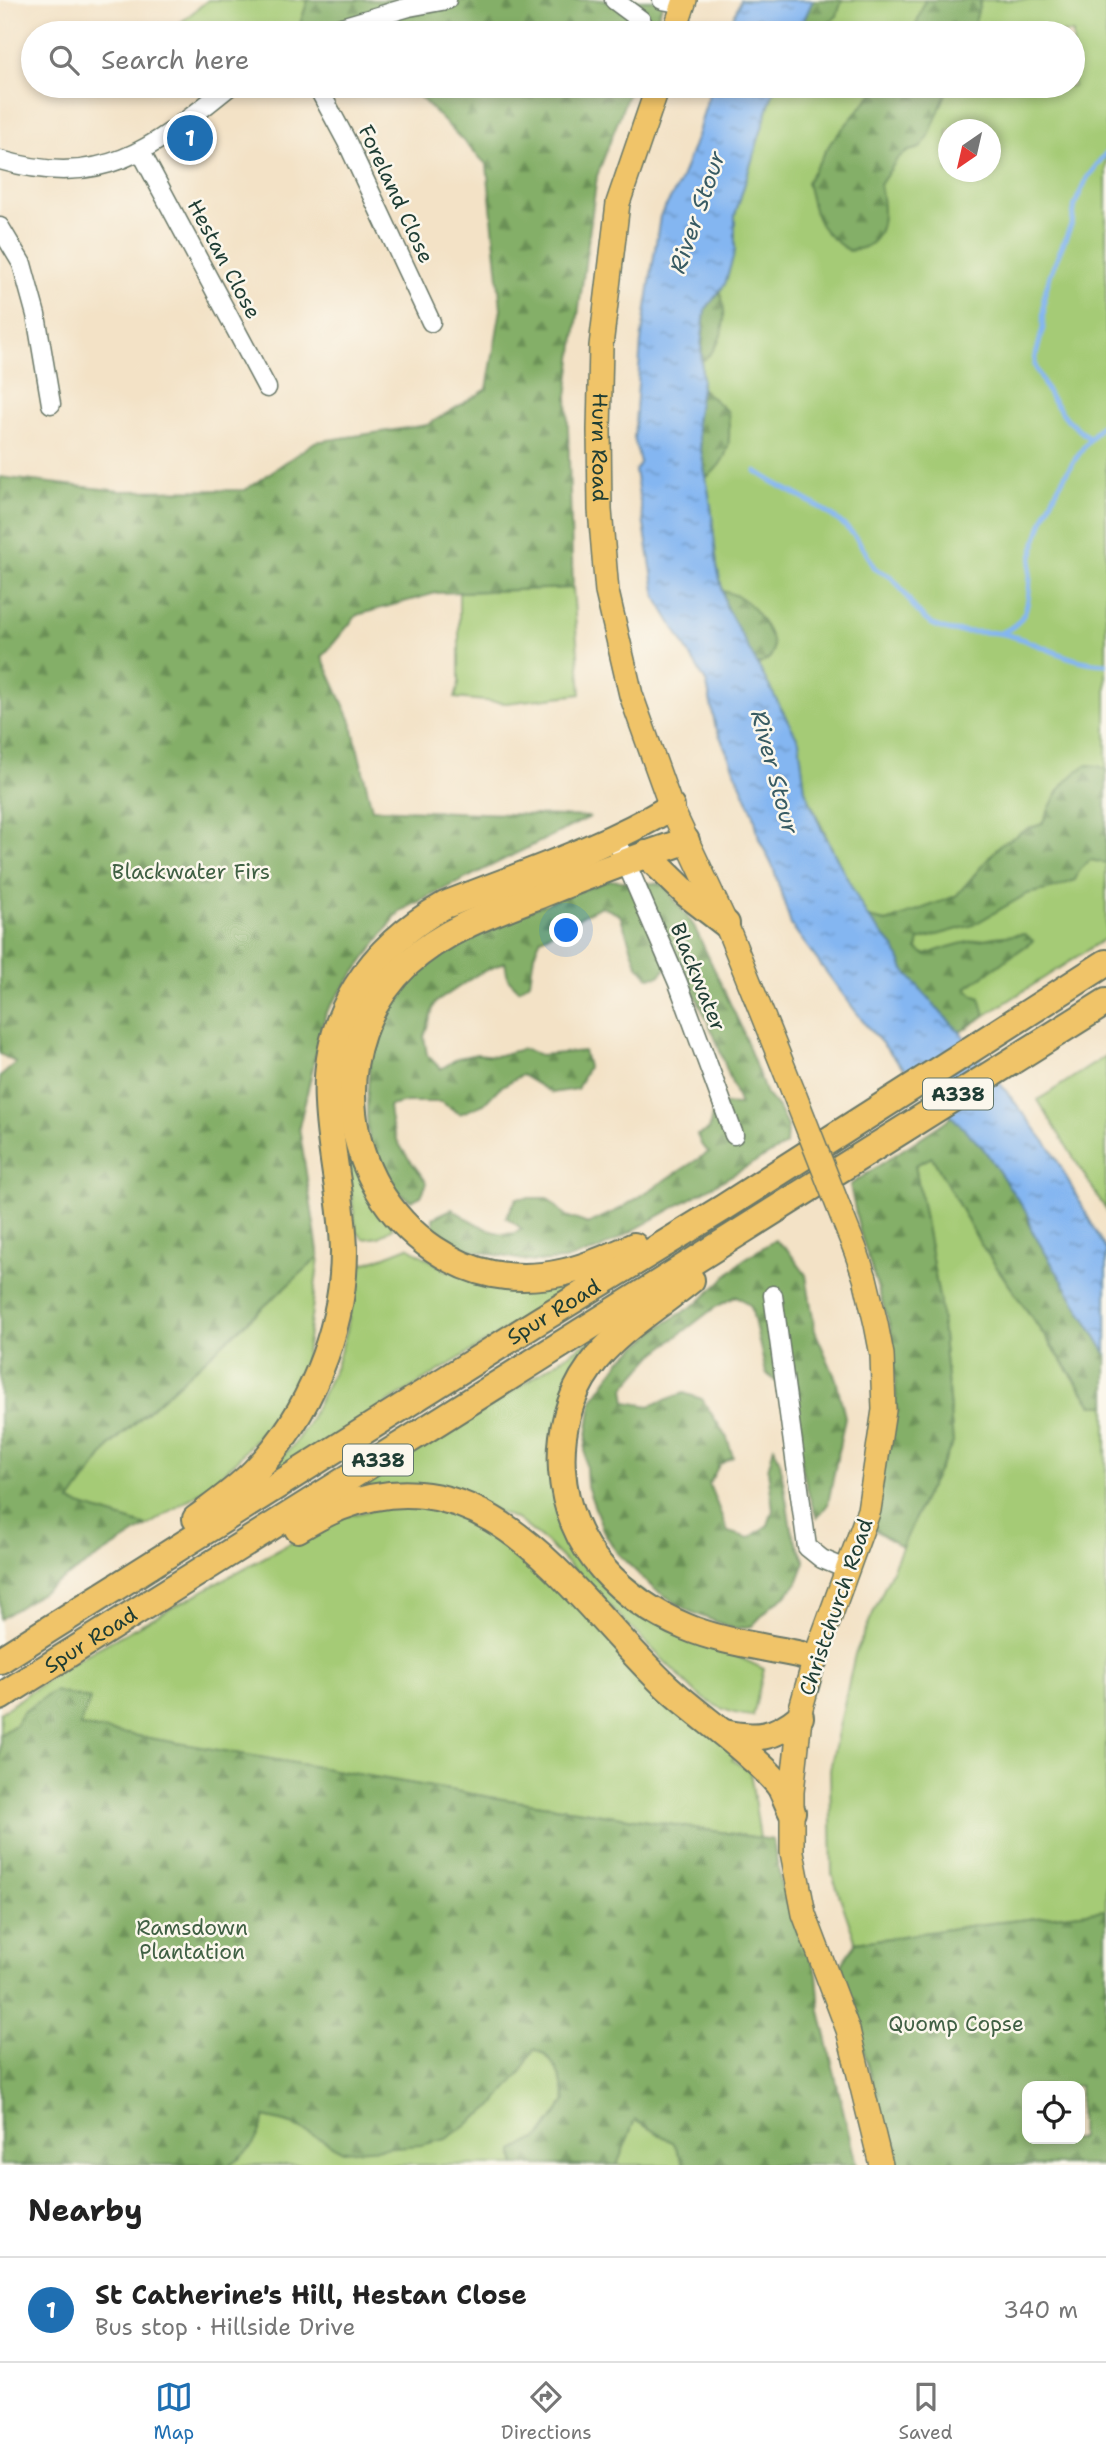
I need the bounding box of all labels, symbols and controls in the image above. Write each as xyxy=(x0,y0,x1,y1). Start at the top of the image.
search box xyxy=(21,21,1085,98)
icon: search xyxy=(45,41,83,79)
text: Search here xyxy=(101,42,250,77)
pin: 1 xyxy=(167,112,213,164)
north arrow xyxy=(938,119,1001,182)
street label: Foreland Close xyxy=(352,120,440,268)
water label: River Stour xyxy=(662,146,732,277)
street label: Hestan Close xyxy=(181,194,267,324)
street label: Hurn Road xyxy=(585,392,614,502)
water label: River Stour xyxy=(744,707,806,838)
park label: Blackwater Firs xyxy=(112,858,270,886)
your location xyxy=(549,913,583,947)
street label: Blackwater xyxy=(664,919,732,1035)
road number: A338 xyxy=(923,1078,993,1110)
street label: Spur Road xyxy=(502,1272,606,1351)
road number: A338 xyxy=(343,1444,413,1476)
street label: Christchurch Road xyxy=(793,1515,879,1699)
street label: Spur Road xyxy=(39,1600,142,1680)
park label: Ramsdown Plantation xyxy=(136,1914,248,1966)
park label: Quomp Copse xyxy=(888,2010,1024,2038)
map controls xyxy=(1022,2081,1085,2144)
button: locate xyxy=(1022,2081,1085,2144)
text: Nearby xyxy=(28,2190,143,2231)
text: St Catherine's Hill, Hestan Close xyxy=(95,2277,527,2312)
text: 1 xyxy=(46,2295,56,2325)
text: 340 m xyxy=(1003,2295,1078,2325)
text: Bus stop · Hillside Drive xyxy=(95,2312,355,2342)
tab: Map xyxy=(153,2378,194,2445)
tab: Directions xyxy=(501,2378,592,2445)
tab: Saved xyxy=(899,2378,953,2445)

